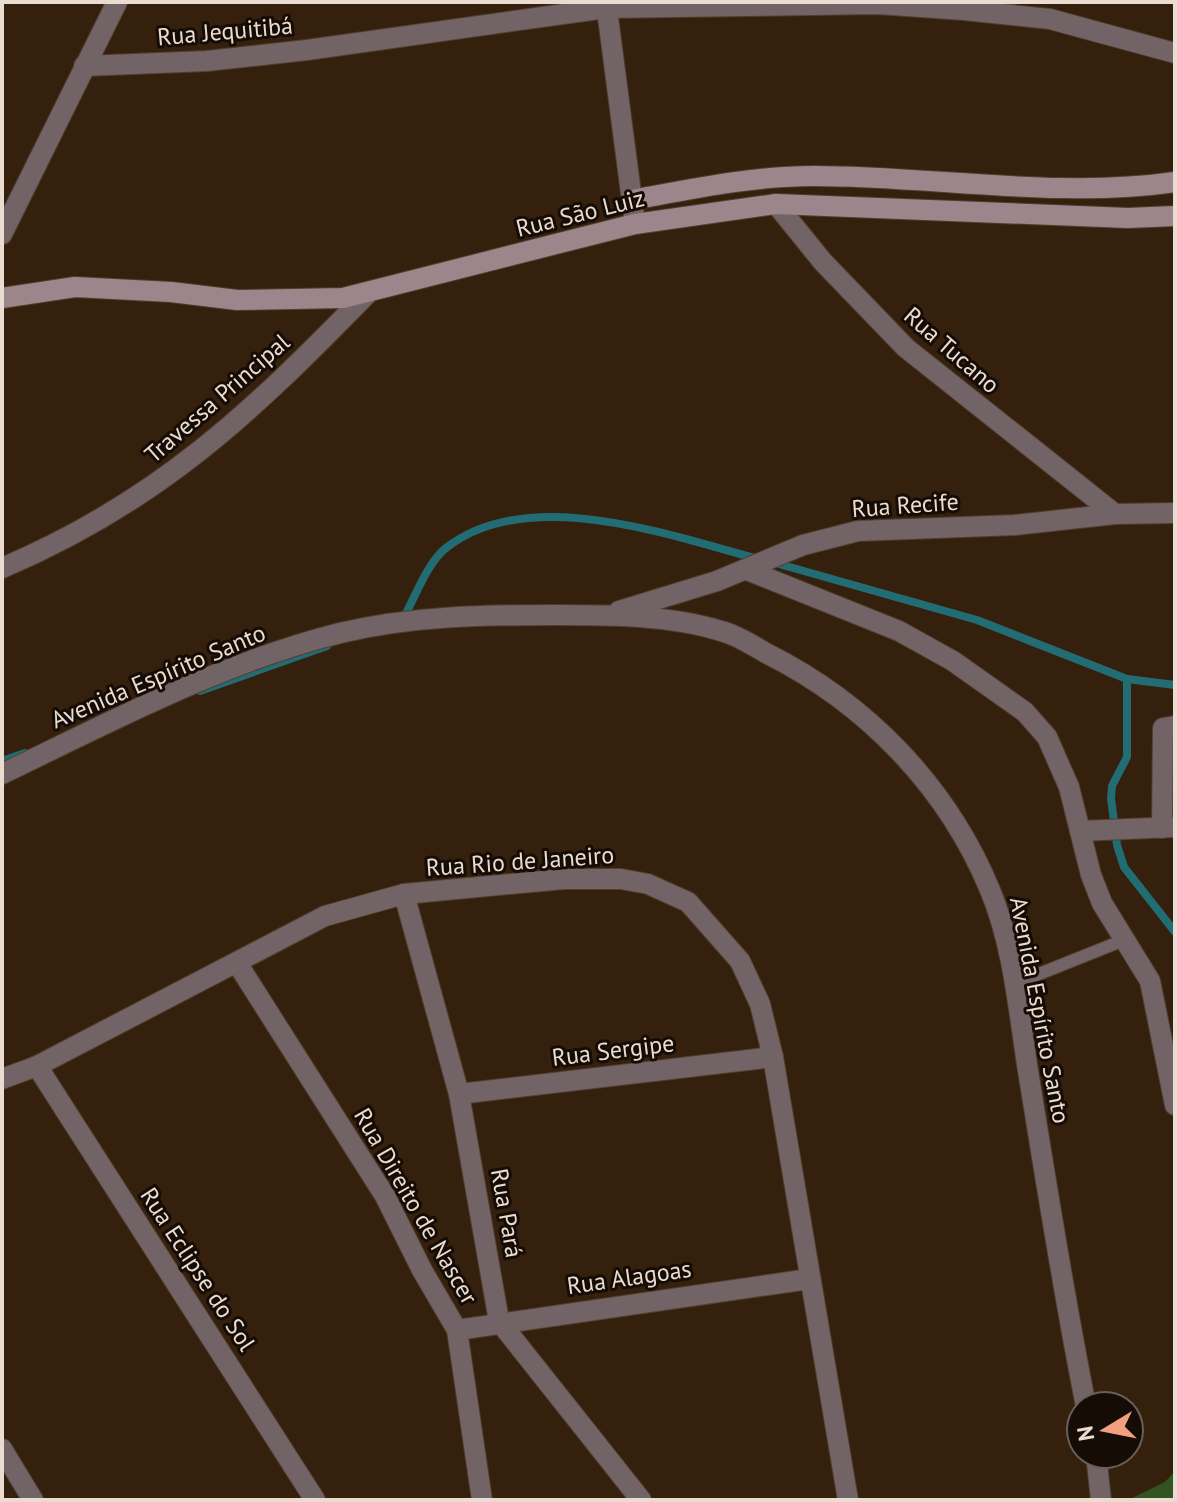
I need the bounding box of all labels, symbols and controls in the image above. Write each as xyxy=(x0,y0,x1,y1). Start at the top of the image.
street label: Rua Jequitibá xyxy=(156,10,294,52)
street label: Rua São Luiz xyxy=(513,182,647,244)
street label: Rua Tucano xyxy=(898,300,1006,400)
street label: Travessa Principal xyxy=(138,326,296,470)
street label: Rua Recife xyxy=(850,486,960,524)
street label: Avenida Espírito Santo xyxy=(46,617,270,735)
street label: Rua Rio de Janeiro xyxy=(425,839,615,883)
street label: Avenida Espírito Santo xyxy=(1003,894,1077,1126)
street label: Rua Sergipe xyxy=(550,1027,676,1073)
street label: Rua Direito de Nascer xyxy=(347,1102,485,1310)
street label: Rua Pará xyxy=(484,1166,530,1260)
street label: Rua Eclipse do Sol xyxy=(134,1181,262,1357)
street label: Rua Alagoas xyxy=(565,1253,693,1301)
north arrow xyxy=(1065,1390,1145,1470)
text: N xyxy=(1070,1424,1100,1443)

